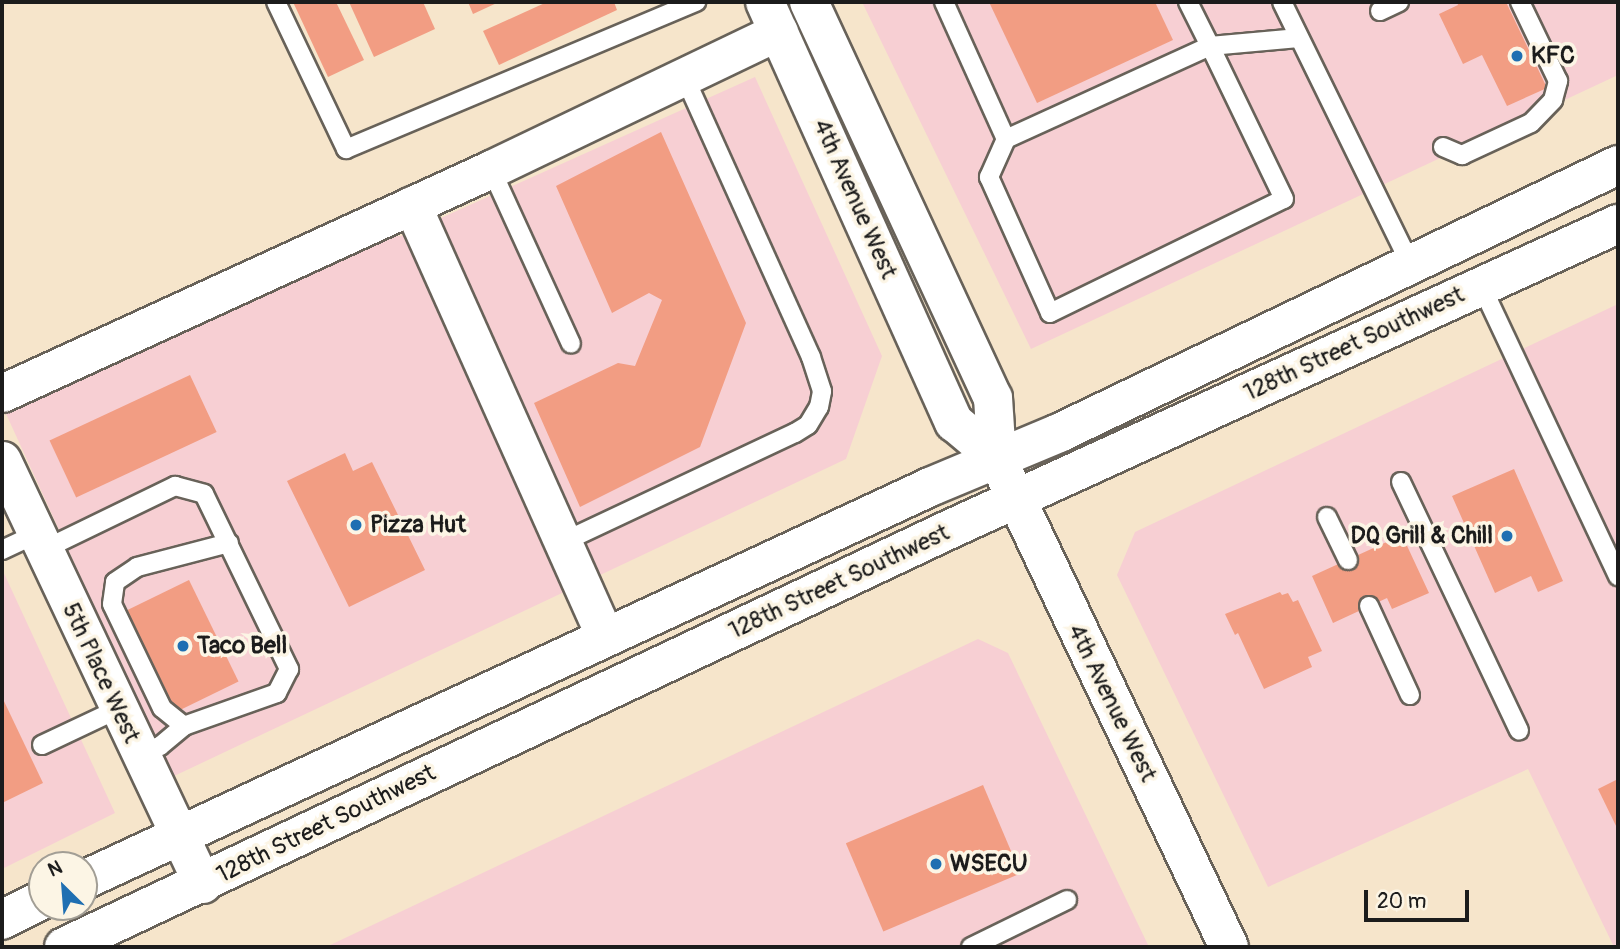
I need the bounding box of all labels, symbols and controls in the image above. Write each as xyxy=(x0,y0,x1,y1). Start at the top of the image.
place label: KFC xyxy=(1531,42,1575,70)
marker: KFC xyxy=(1509,48,1525,64)
street label: 4th Avenue West xyxy=(807,115,903,283)
street label: 128th Street Southwest xyxy=(1239,280,1469,408)
place label: Pizza Hut xyxy=(370,511,466,539)
marker: Pizza Hut xyxy=(348,517,364,533)
street label: 128th Street Southwest xyxy=(724,518,954,646)
place label: DQ Grill & Chill xyxy=(1350,522,1493,550)
marker: DQ Grill & Chill xyxy=(1499,528,1515,544)
street label: 5th Place West xyxy=(56,598,146,748)
street label: 4th Avenue West xyxy=(1061,619,1163,787)
place label: Taco Bell xyxy=(197,632,287,660)
marker: Taco Bell xyxy=(175,638,191,654)
street label: 128th Street Southwest xyxy=(212,759,440,889)
place label: WSECU xyxy=(950,850,1028,878)
north arrow xyxy=(28,851,98,921)
text: N xyxy=(44,855,66,882)
marker: WSECU xyxy=(928,856,944,872)
scale bar xyxy=(1368,876,1473,920)
text: 20 m xyxy=(1377,888,1426,915)

